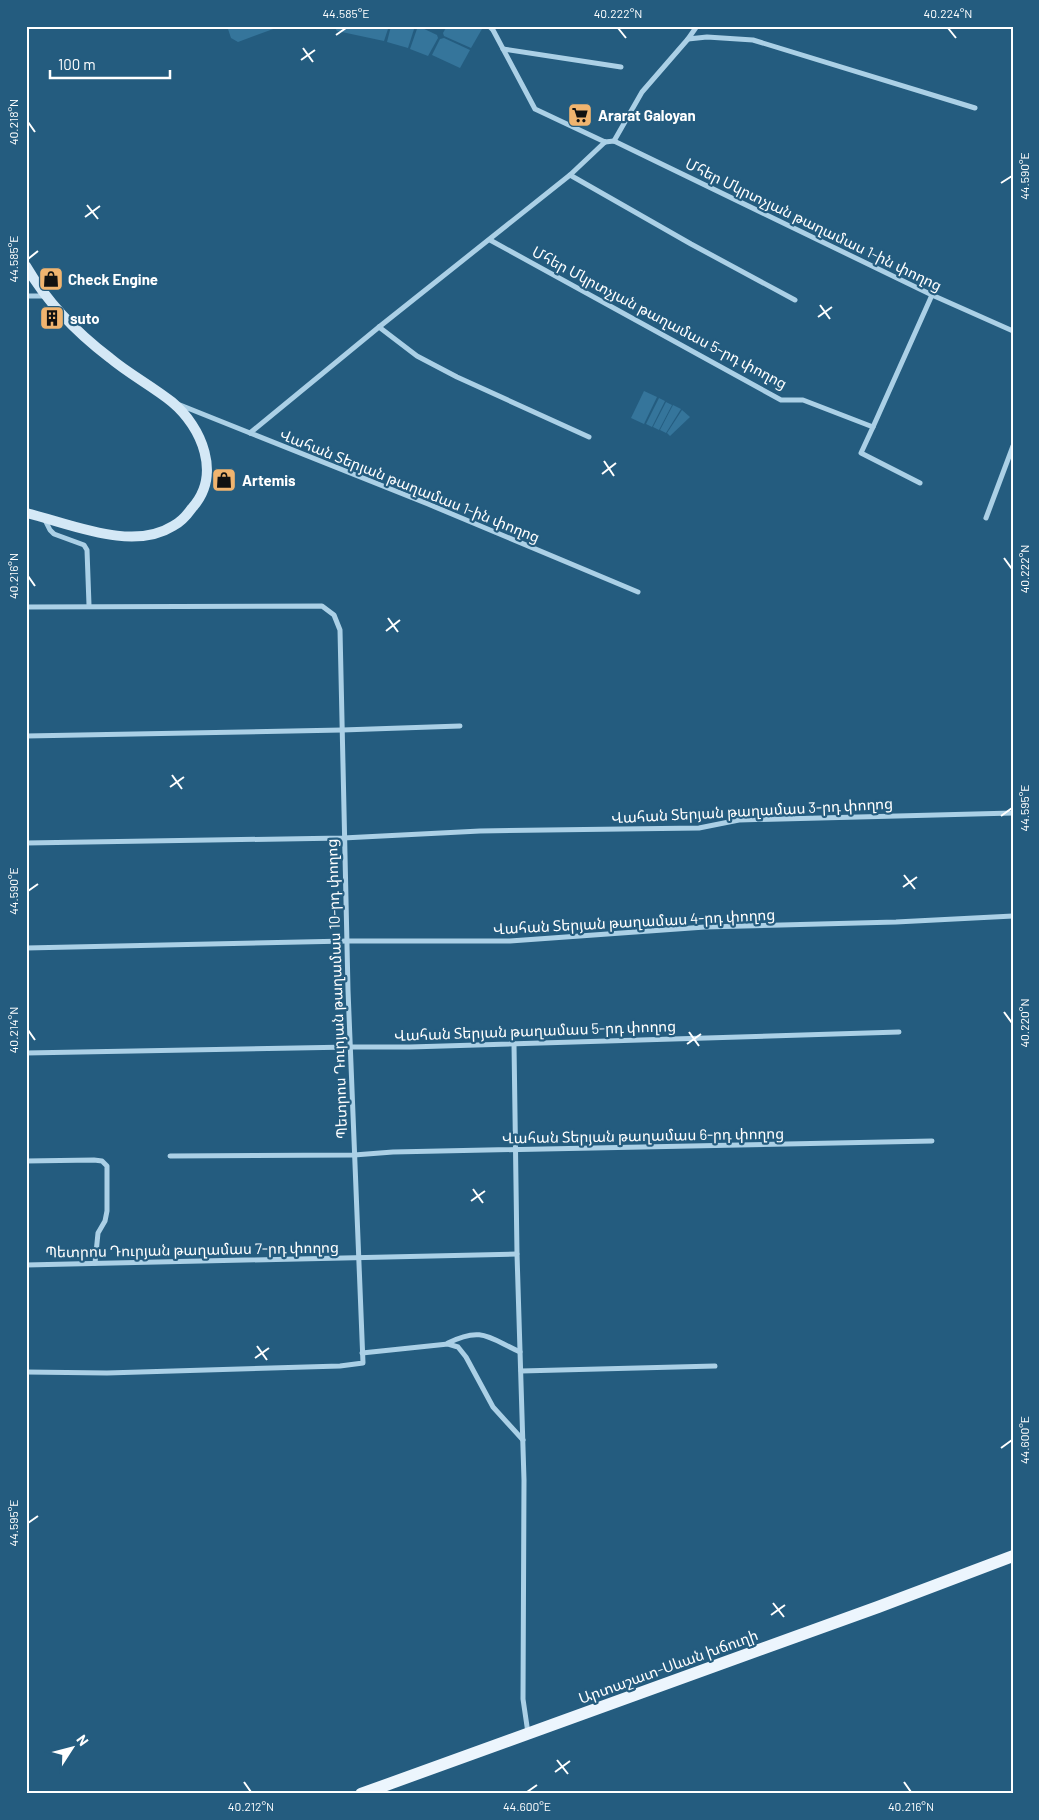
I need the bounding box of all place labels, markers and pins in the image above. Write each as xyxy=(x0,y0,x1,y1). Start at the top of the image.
supermarket icon: Ararat Galoyan xyxy=(567,102,593,128)
place label: Ararat Galoyan xyxy=(598,106,696,124)
shop icon: Check Engine xyxy=(38,266,64,292)
place label: Check Engine xyxy=(68,270,158,288)
building icon: suto xyxy=(39,305,65,331)
place label: suto xyxy=(70,309,100,327)
shop icon: Artemis xyxy=(211,467,237,493)
place label: Artemis xyxy=(242,471,296,489)

